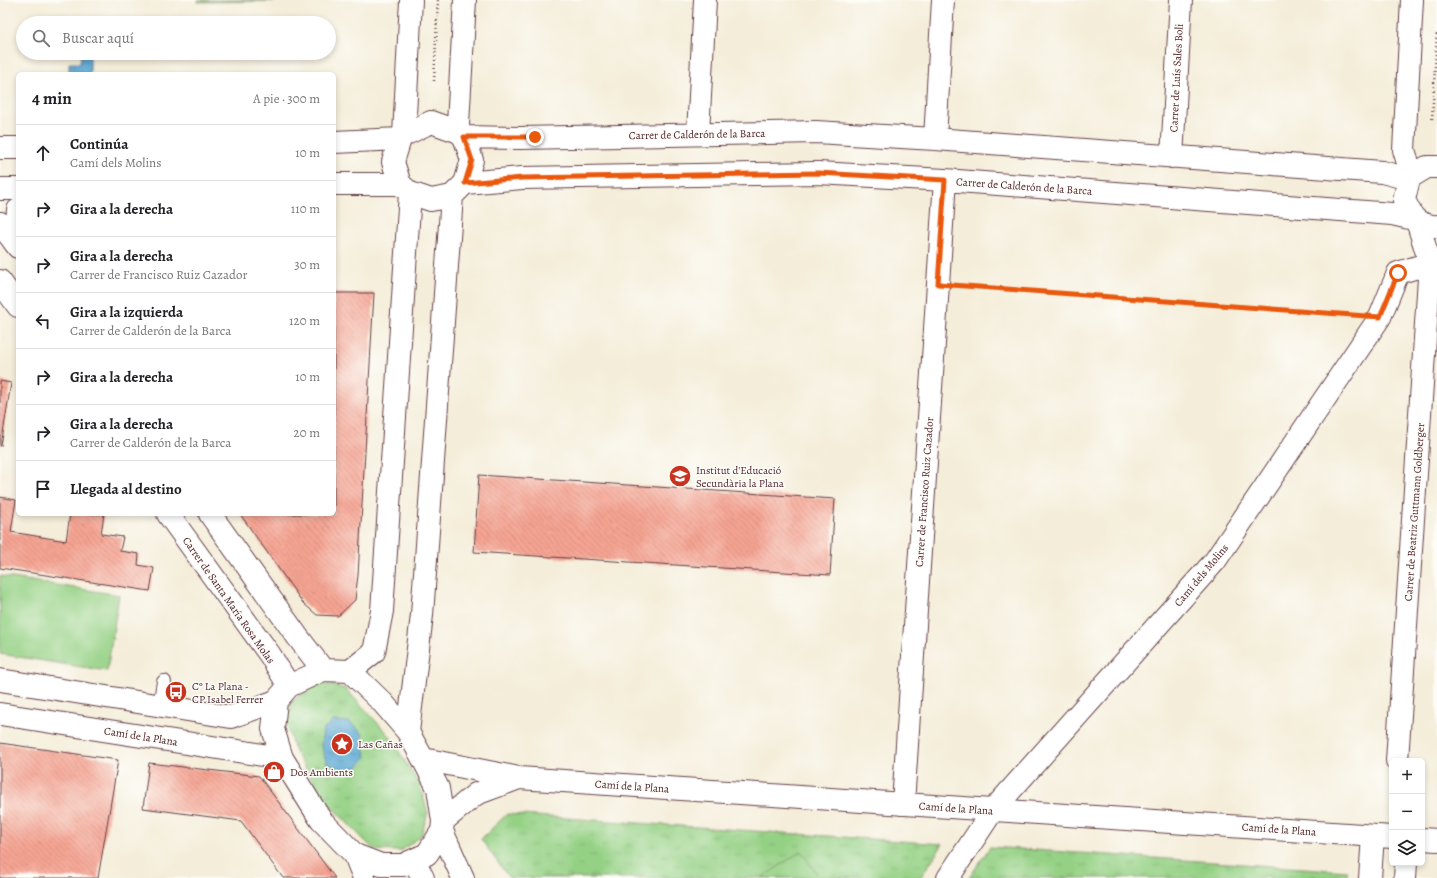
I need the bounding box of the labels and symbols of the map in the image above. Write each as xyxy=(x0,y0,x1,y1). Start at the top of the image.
street label: Carrer de Luís Sales Boli xyxy=(1166,23,1187,133)
street label: Carrer de Calderón de la Barca xyxy=(629,126,766,143)
route end xyxy=(526,128,544,146)
street label: Carrer de Calderón de la Barca xyxy=(955,174,1093,199)
route start xyxy=(1389,264,1407,282)
street label: Carrer de Francisco Ruiz Cazador xyxy=(912,417,937,567)
street label: Carrer de Beatriz Guttmann Goldberger xyxy=(1401,422,1428,602)
school or university icon: Institut d'Educació Secundària la Plana xyxy=(667,463,693,489)
place label: Institut d'Educació Secundària la Plana xyxy=(696,463,785,491)
street label: Carrer de Santa María Rosa Molas xyxy=(179,534,278,667)
street label: Camí dels Molins xyxy=(1171,541,1232,610)
bus stop icon: Cº La Plana - CP Isabel Ferrer xyxy=(163,679,189,705)
place label: Cº La Plana - CP Isabel Ferrer xyxy=(192,679,263,707)
street label: Camí de la Plana xyxy=(103,723,180,750)
place icon: Las Cañas xyxy=(329,731,355,757)
place label: Las Cañas xyxy=(358,737,403,752)
shop icon: Dos Ambients xyxy=(261,759,287,785)
place label: Dos Ambients xyxy=(290,765,353,780)
street label: Camí de la Plana xyxy=(594,776,670,797)
street label: Camí de la Plana xyxy=(918,798,994,819)
street label: Camí de la Plana xyxy=(1241,819,1317,840)

